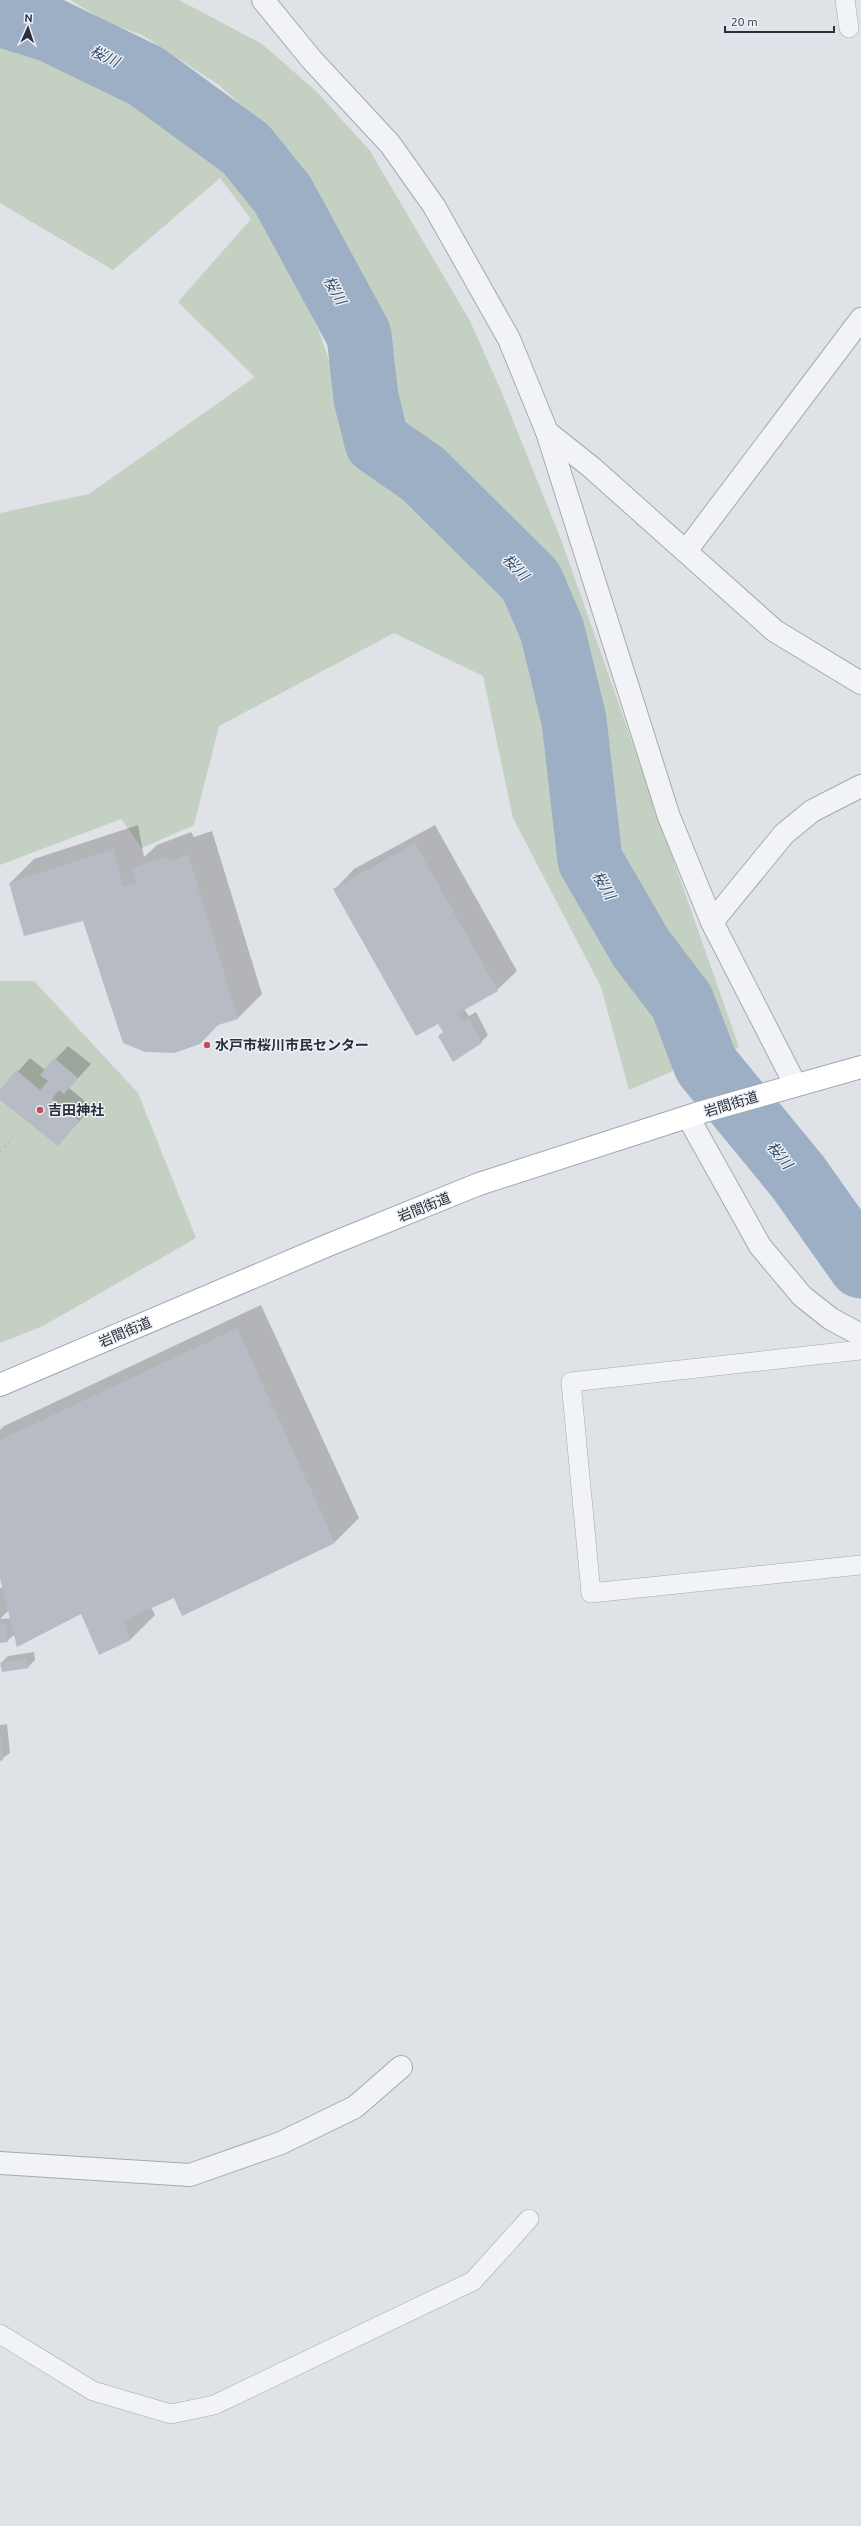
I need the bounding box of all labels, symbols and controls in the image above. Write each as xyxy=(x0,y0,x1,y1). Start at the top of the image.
north arrow xyxy=(8,8,48,48)
scale bar xyxy=(725,8,834,34)
text: N xyxy=(24,12,33,24)
text: 20 m xyxy=(731,15,758,28)
water label: 桜川 xyxy=(88,42,124,71)
water label: 桜川 xyxy=(320,273,351,309)
water label: 桜川 xyxy=(499,550,534,585)
water label: 桜川 xyxy=(589,868,620,904)
place label: 水戸市桜川市民センター xyxy=(215,1037,369,1053)
marker: 水戸市桜川市民センター xyxy=(202,1040,212,1050)
street label: 岩間街道 xyxy=(702,1088,760,1120)
place label: 吉田神社 xyxy=(48,1102,104,1118)
marker: 吉田神社 xyxy=(35,1105,45,1115)
water label: 桜川 xyxy=(764,1138,797,1174)
street label: 岩間街道 xyxy=(395,1189,453,1225)
street label: 岩間街道 xyxy=(96,1314,154,1350)

